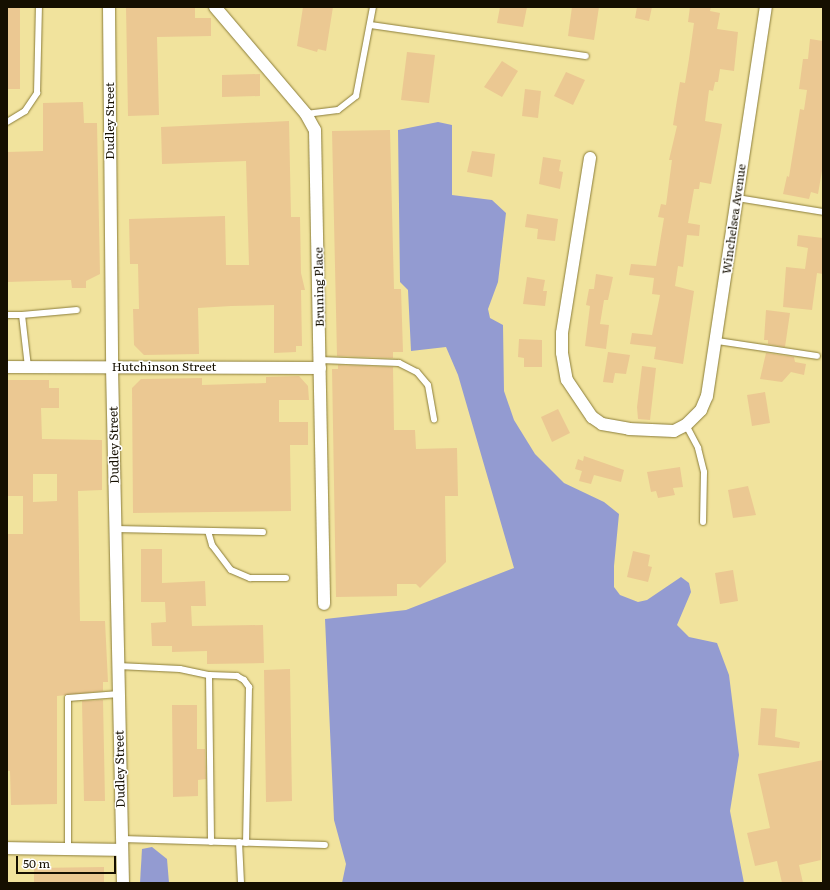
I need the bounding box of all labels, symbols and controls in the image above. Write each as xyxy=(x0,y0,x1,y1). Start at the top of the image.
street label: Dudley Street xyxy=(103,82,117,160)
street label: Winchelsea Avenue xyxy=(719,163,749,275)
street label: Bruning Place xyxy=(311,247,327,327)
street label: Hutchinson Street xyxy=(112,360,216,374)
street label: Dudley Street xyxy=(106,406,122,484)
street label: Dudley Street xyxy=(112,730,128,808)
scale bar xyxy=(18,848,118,874)
text: 50 m xyxy=(23,854,50,872)

